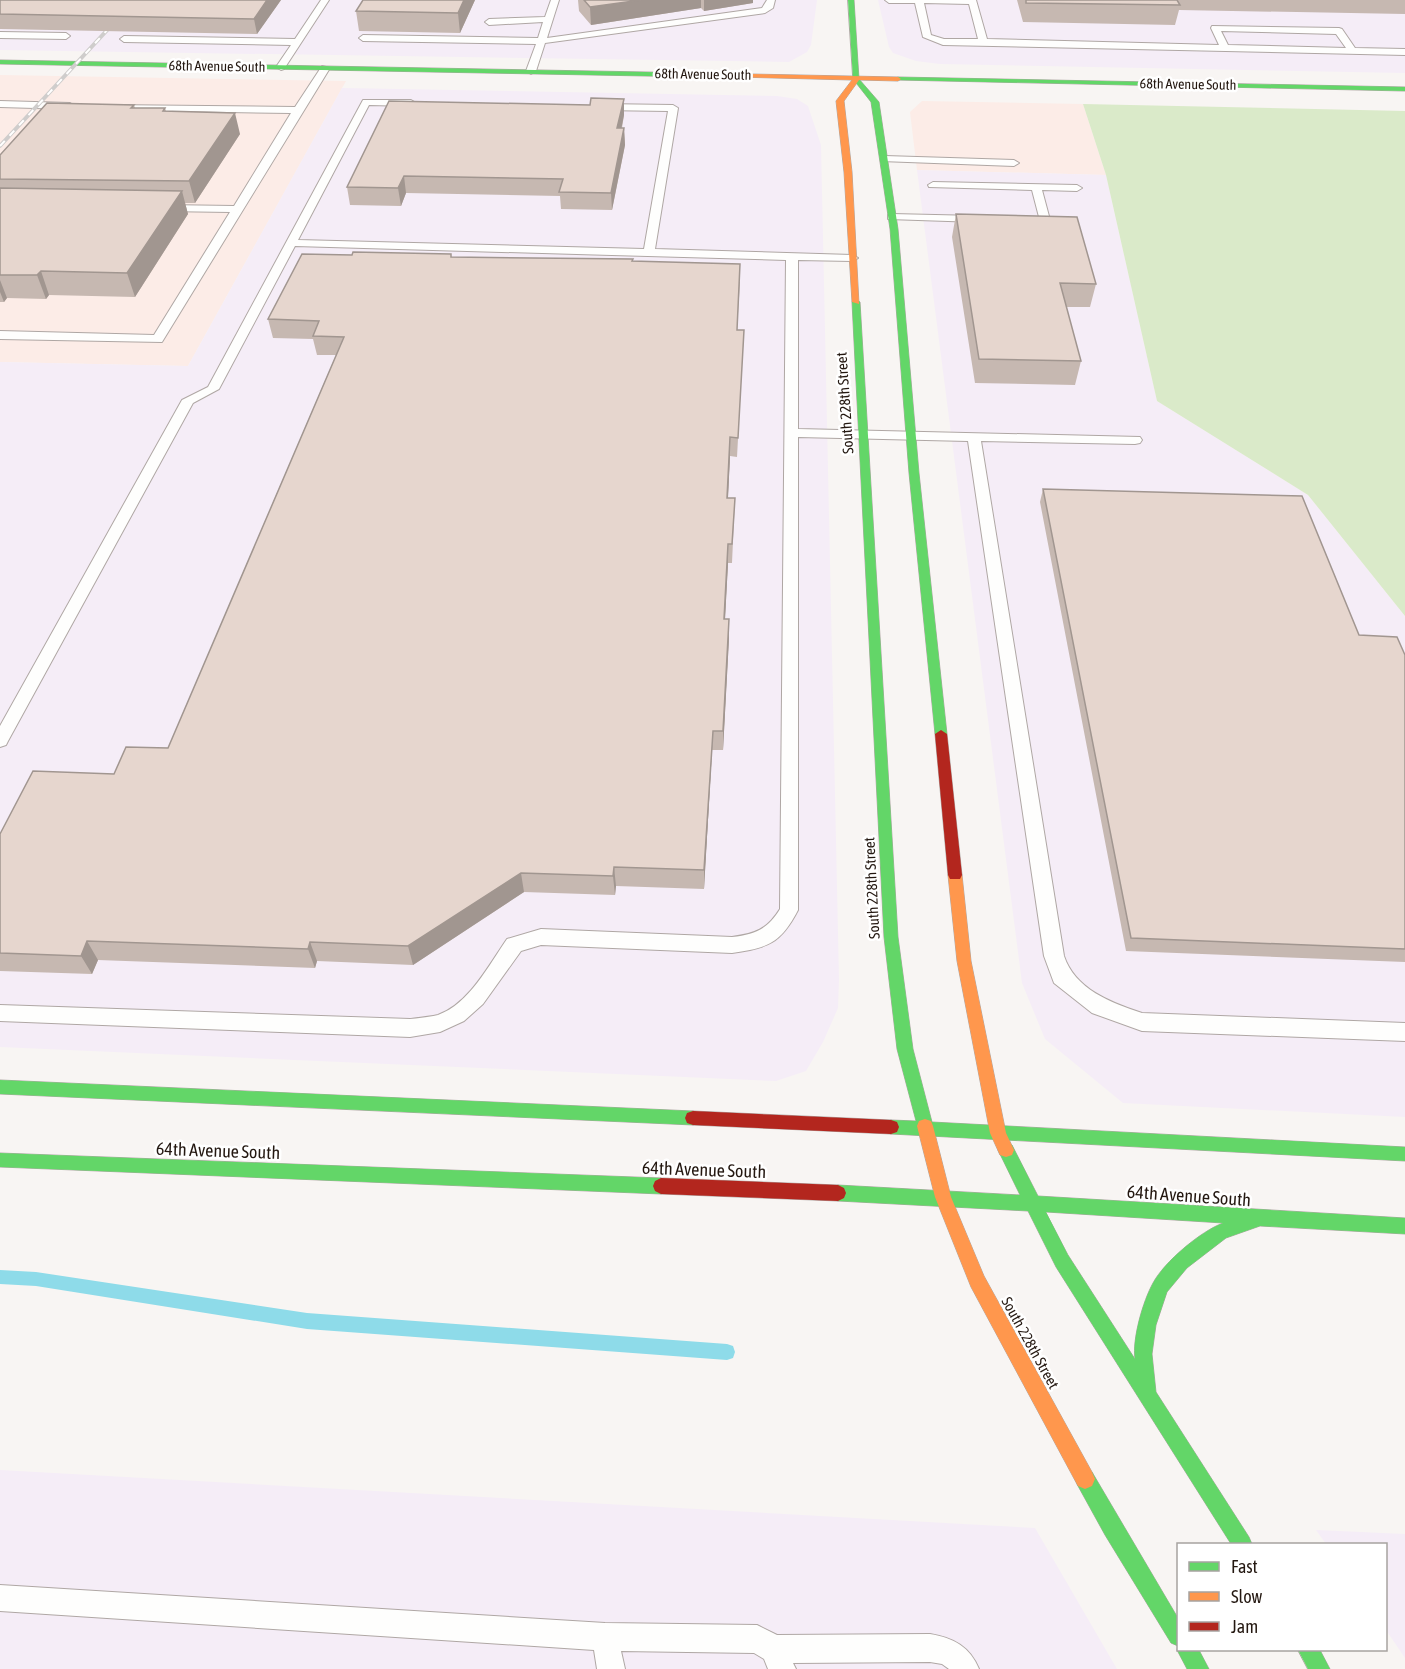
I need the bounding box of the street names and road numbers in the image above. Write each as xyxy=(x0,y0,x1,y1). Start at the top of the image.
street label: 68th Avenue South xyxy=(169,57,265,75)
street label: 68th Avenue South xyxy=(655,65,751,83)
street label: 68th Avenue South xyxy=(1140,75,1236,93)
street label: South 228th Street xyxy=(832,352,857,454)
street label: South 228th Street xyxy=(860,837,883,939)
street label: 64th Avenue South xyxy=(156,1138,280,1163)
street label: 64th Avenue South xyxy=(642,1157,766,1182)
street label: 64th Avenue South xyxy=(1126,1181,1252,1210)
street label: South 228th Street xyxy=(998,1294,1063,1391)

